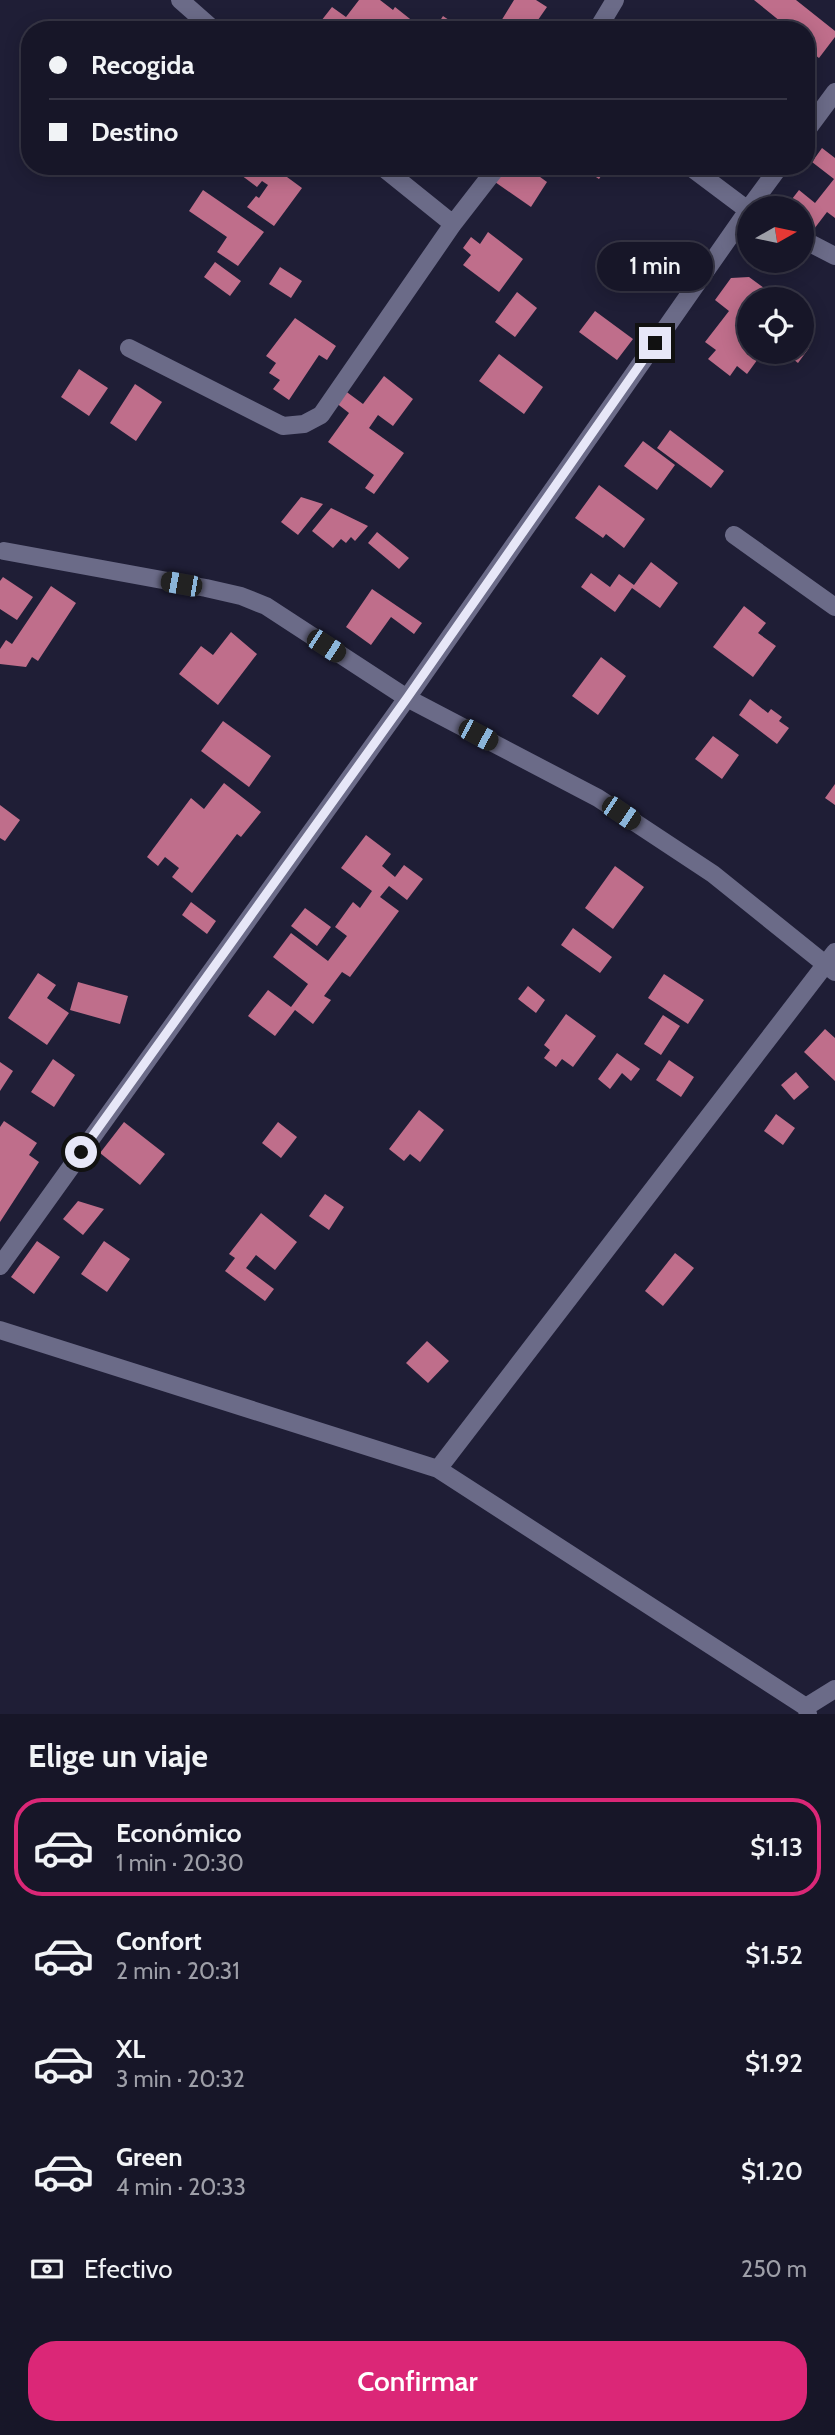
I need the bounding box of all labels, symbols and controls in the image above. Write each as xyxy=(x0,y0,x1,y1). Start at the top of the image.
text: Recogida xyxy=(91,49,194,81)
text: Destino xyxy=(91,116,178,148)
north arrow xyxy=(737,196,814,273)
map controls xyxy=(737,196,814,364)
callout: 1 min xyxy=(597,242,713,290)
text: 1 min xyxy=(629,252,681,280)
button: locate xyxy=(737,287,814,364)
route end xyxy=(639,327,671,359)
car xyxy=(159,570,204,598)
car xyxy=(303,626,350,666)
car xyxy=(455,716,502,754)
car xyxy=(598,793,645,833)
route start xyxy=(65,1136,97,1168)
text: Elige un viaje xyxy=(28,1736,208,1775)
icon: car xyxy=(32,1816,95,1879)
text: Económico xyxy=(116,1817,242,1849)
text: $1.13 xyxy=(750,1831,803,1863)
text: 1 min · 20:30 xyxy=(116,1849,244,1877)
icon: car xyxy=(32,1924,95,1987)
text: Confort xyxy=(116,1925,202,1957)
text: $1.52 xyxy=(745,1939,803,1971)
text: 2 min · 20:31 xyxy=(116,1957,240,1985)
icon: car xyxy=(32,2032,95,2095)
text: XL xyxy=(116,2033,145,2065)
text: $1.92 xyxy=(745,2047,803,2079)
text: 3 min · 20:32 xyxy=(116,2065,245,2093)
icon: car xyxy=(32,2140,95,2203)
text: Green xyxy=(116,2141,183,2173)
text: $1.20 xyxy=(741,2155,803,2187)
text: 4 min · 20:33 xyxy=(116,2173,246,2201)
icon: cash xyxy=(28,2250,66,2288)
text: Efectivo xyxy=(84,2253,173,2285)
text: 250 m xyxy=(741,2255,807,2283)
button: Confirmar xyxy=(28,2341,807,2421)

